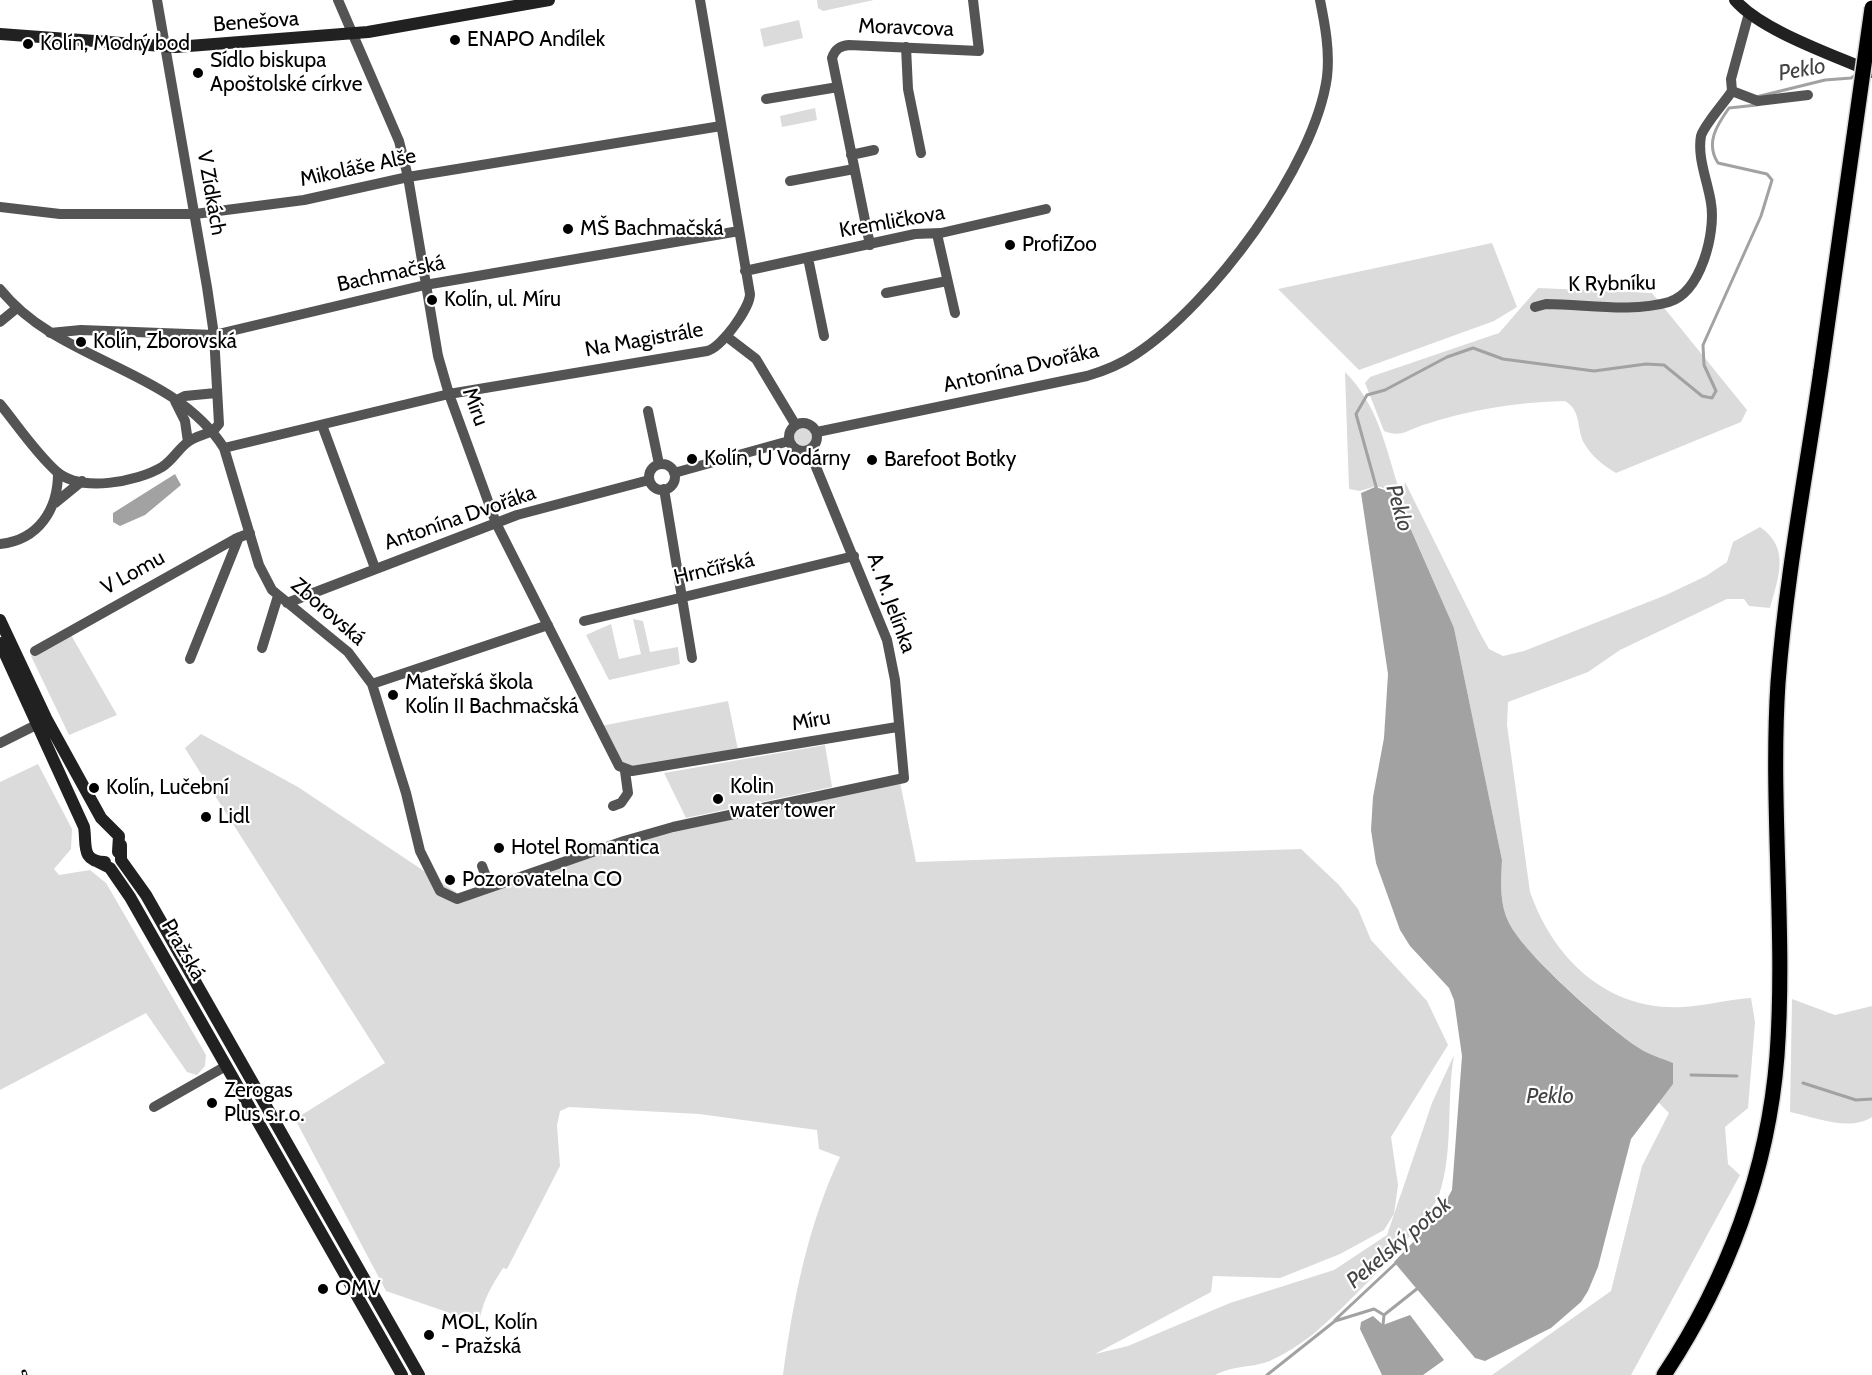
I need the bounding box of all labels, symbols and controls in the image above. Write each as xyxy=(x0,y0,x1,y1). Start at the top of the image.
street label: Benešova xyxy=(212,6,300,38)
street label: Moravcova xyxy=(858,14,954,42)
place label: ENAPO Andílek xyxy=(467,27,605,53)
place label: Kolín, Modrý bod xyxy=(40,31,190,57)
marker: ENAPO Andílek xyxy=(448,33,462,47)
marker: Kolín, Modrý bod xyxy=(21,37,35,51)
place label: Sídlo biskupa Apoštolské církve xyxy=(210,48,362,98)
water label: Peklo xyxy=(1776,53,1828,87)
marker: Sídlo biskupa Apoštolské církve xyxy=(191,66,205,80)
street label: Mikoláše Alše xyxy=(298,143,418,193)
street label: V Zídkách xyxy=(191,149,231,237)
street label: Kremličkova xyxy=(837,200,947,244)
place label: MŠ Bachmačská xyxy=(580,216,724,242)
marker: MŠ Bachmačská xyxy=(561,222,575,236)
place label: ProfiZoo xyxy=(1022,232,1097,258)
marker: ProfiZoo xyxy=(1003,238,1017,252)
street label: Bachmačská xyxy=(335,250,447,298)
street label: K Rybníku xyxy=(1568,271,1656,297)
place label: Kolín, ul. Míru xyxy=(444,287,561,313)
marker: Kolín, ul. Míru xyxy=(425,293,439,307)
street label: Na Magistrále xyxy=(583,317,705,363)
place label: Kolín, Zborovská xyxy=(93,329,237,355)
marker: Kolín, Zborovská xyxy=(74,335,88,349)
street label: Antonína Dvořáka xyxy=(941,338,1101,398)
street label: Míru xyxy=(457,384,493,430)
place label: Kolín, U Vodárny xyxy=(704,446,851,472)
place label: Barefoot Botky xyxy=(884,447,1016,473)
marker: Kolín, U Vodárny xyxy=(685,452,699,466)
marker: Barefoot Botky xyxy=(865,453,879,467)
street label: Antonína Dvořáka xyxy=(381,480,539,556)
water label: Peklo xyxy=(1380,482,1418,534)
street label: V Lomu xyxy=(97,545,169,601)
street label: Hrnčířská xyxy=(671,548,757,590)
street label: A. M. Jelínka xyxy=(861,550,921,656)
street label: Zborovská xyxy=(285,573,371,651)
place label: Mateřská škola Kolín II Bachmačská xyxy=(405,670,579,720)
marker: Mateřská škola Kolín II Bachmačská xyxy=(386,688,400,702)
street label: Míru xyxy=(790,705,832,737)
place label: Kolin water tower xyxy=(730,774,835,824)
place label: Kolín, Lučební xyxy=(106,775,229,801)
marker: Kolín, Lučební xyxy=(87,781,101,795)
marker: Kolin water tower xyxy=(711,792,725,806)
place label: Lidl xyxy=(218,804,250,830)
marker: Lidl xyxy=(199,810,213,824)
place label: Hotel Romantica xyxy=(511,835,659,861)
marker: Hotel Romantica xyxy=(492,841,506,855)
place label: Pozorovatelna CO xyxy=(462,867,622,893)
marker: Pozorovatelna CO xyxy=(443,873,457,887)
street label: Pražská xyxy=(155,915,211,985)
place label: Zerogas Plus s.r.o. xyxy=(224,1078,305,1128)
water label: Peklo xyxy=(1526,1084,1574,1110)
marker: Zerogas Plus s.r.o. xyxy=(205,1096,219,1110)
water label: Pekelský potok xyxy=(1341,1192,1457,1294)
place label: OMV xyxy=(335,1276,381,1302)
marker: OMV xyxy=(316,1282,330,1296)
place label: MOL, Kolín - Pražská xyxy=(441,1310,538,1360)
marker: MOL, Kolín - Pražská xyxy=(422,1328,436,1342)

